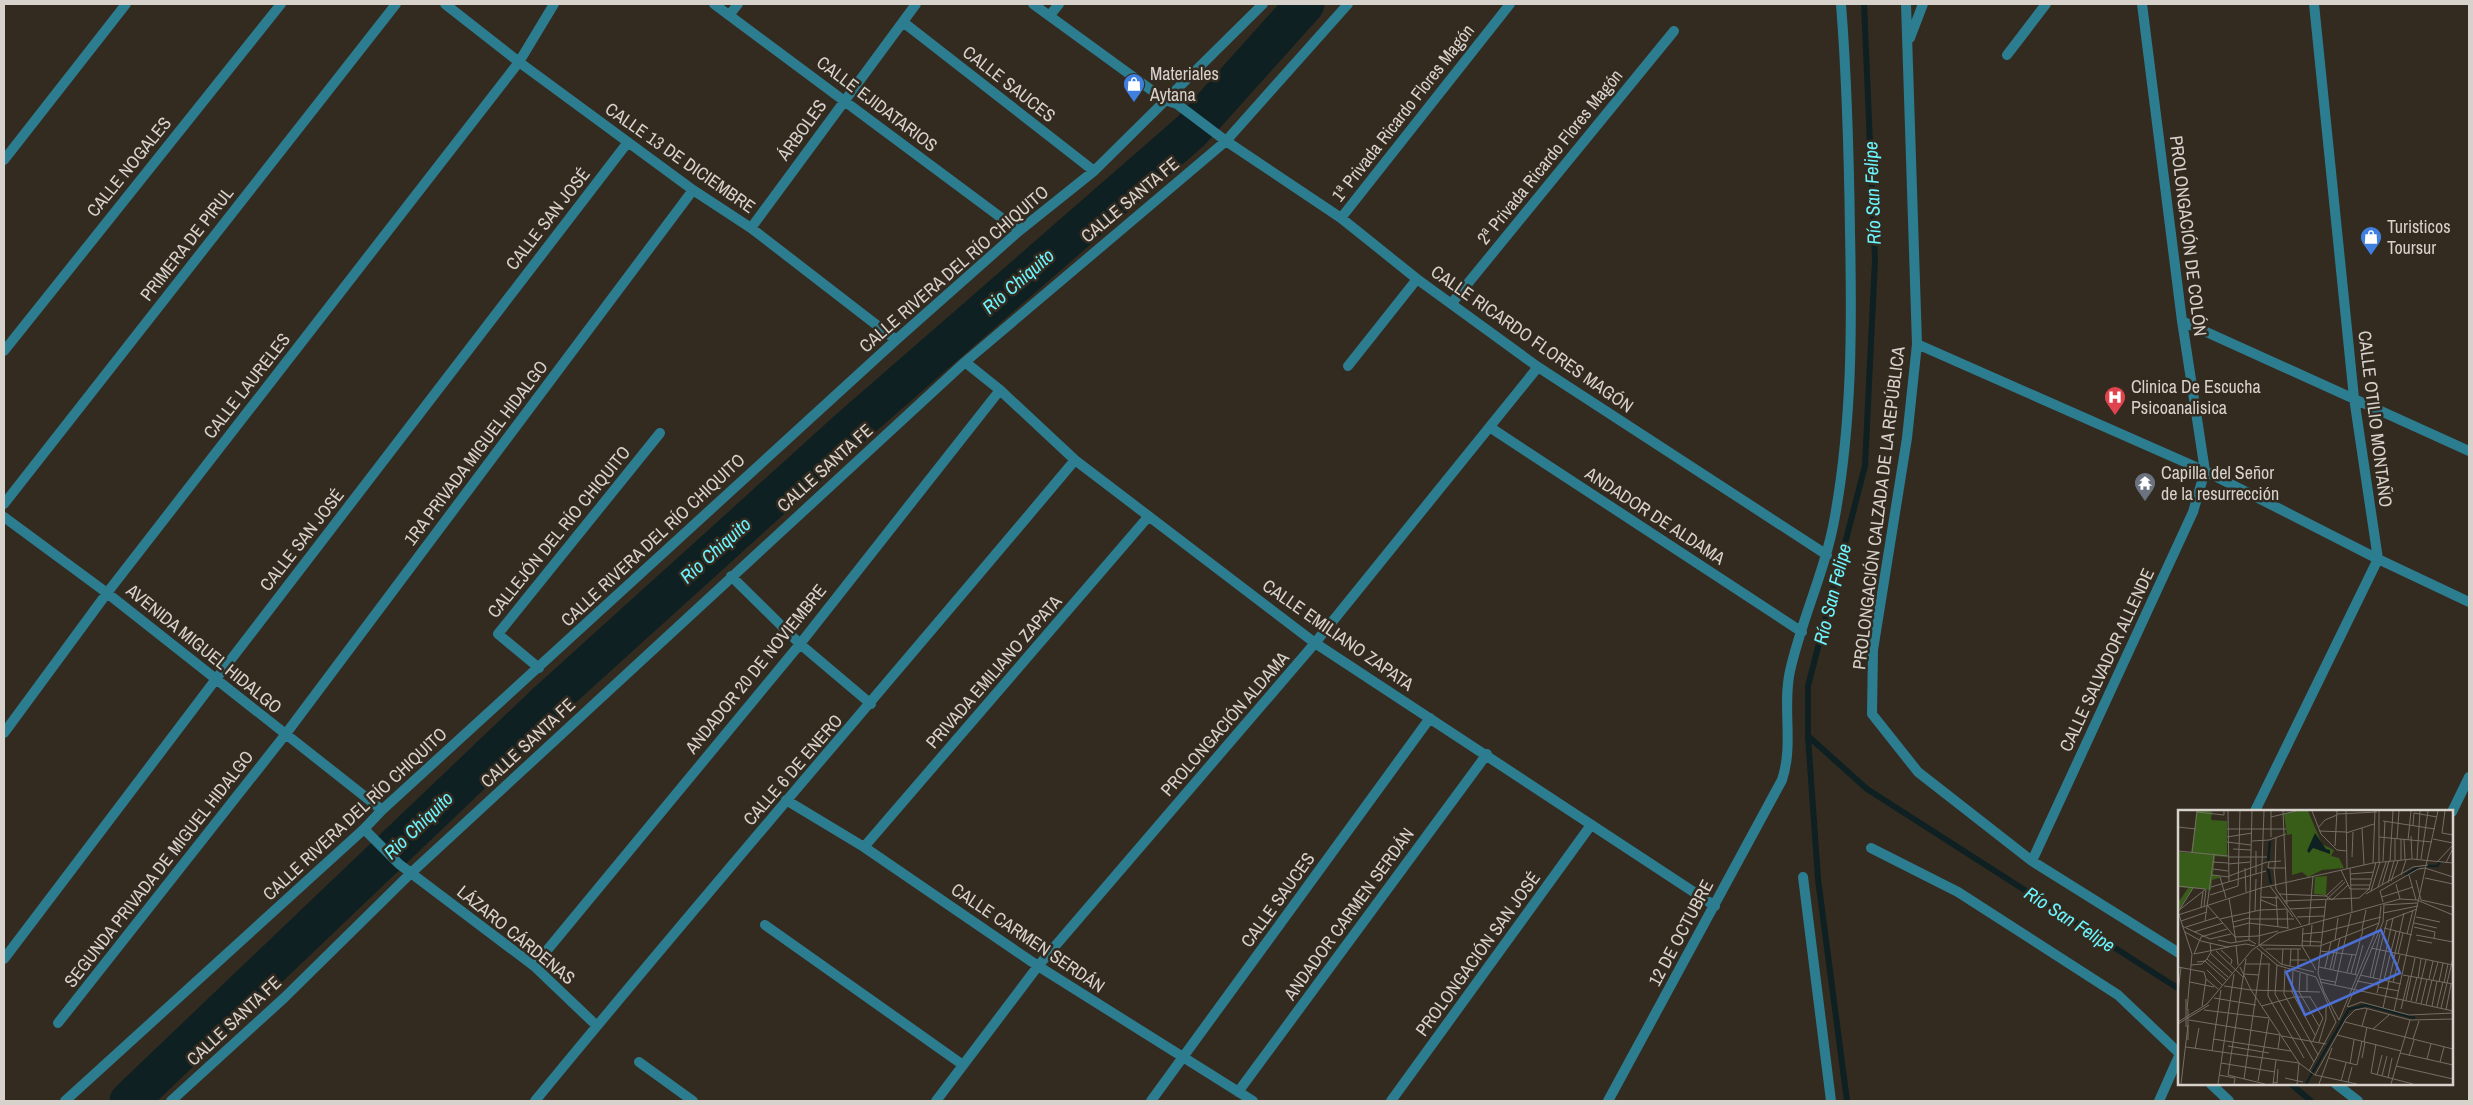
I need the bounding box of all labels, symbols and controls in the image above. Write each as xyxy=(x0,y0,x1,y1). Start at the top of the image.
street label: 1ª Privada Ricardo Flores Magón xyxy=(1325,19,1480,207)
street label: CALLE SAUCES xyxy=(958,39,1061,128)
street label: CALLE EJIDATARIOS xyxy=(812,50,943,157)
place label: Materiales Aytana xyxy=(1149,61,1219,107)
street label: 2ª Privada Ricardo Flores Magón xyxy=(1471,64,1628,250)
shop icon: Materiales Aytana xyxy=(1122,72,1146,103)
street label: ÁRBOLES xyxy=(770,94,832,166)
street label: CALLE 13 DE DICIEMBRE xyxy=(600,96,760,219)
street label: CALLE NOGALES xyxy=(80,111,177,222)
street label: PROLONGACIÓN DE COLÓN xyxy=(2164,134,2213,338)
water label: Río San Felipe xyxy=(1857,141,1887,245)
street label: CALLE SANTA FE xyxy=(1075,151,1184,248)
street label: CALLE SAN JOSÉ xyxy=(500,162,596,275)
street label: CALLE RIVERA DEL RÍO CHIQUITO xyxy=(854,179,1054,358)
street label: PRIMERA DE PIRUL xyxy=(134,181,239,306)
place label: Turisticos Toursur xyxy=(2387,214,2451,260)
shop icon: Turisticos Toursur xyxy=(2359,225,2383,256)
water label: Rio Chiquito xyxy=(976,242,1060,320)
street label: CALLE RICARDO FLORES MAGÓN xyxy=(1426,259,1639,418)
street label: CALLE LAURELES xyxy=(197,327,296,444)
street label: CALLE OTILIO MONTAÑO xyxy=(2352,329,2399,509)
street label: PROLONGACIÓN CALZADA DE LA REPÚBLICA xyxy=(1846,345,1911,671)
street label: 1RA PRIVADA MIGUEL HIDALGO xyxy=(398,355,553,550)
place label: Clinica De Escucha Psicoanalisica xyxy=(2131,374,2261,420)
hospital icon: Clinica De Escucha Psicoanalisica xyxy=(2103,385,2127,416)
street label: CALLE SANTA FE xyxy=(771,418,878,517)
street label: CALLEJÓN DEL RÍO CHIQUITO xyxy=(481,440,636,623)
street label: CALLE RIVERA DEL RÍO CHIQUITO xyxy=(555,447,750,632)
street label: ANDADOR DE ALDAMA xyxy=(1580,460,1730,570)
place label: Capilla del Señor de la resurrección xyxy=(2161,460,2279,506)
temple icon: Capilla del Señor de la resurrección xyxy=(2133,471,2157,502)
street label: CALLE SAN JOSÉ xyxy=(254,483,350,596)
water label: Rio Chiquito xyxy=(674,511,756,589)
water label: Río San Felipe xyxy=(1807,541,1857,647)
street label: CALLE SALVADOR ALLENDE xyxy=(2053,564,2160,756)
street label: CALLE EMILIANO ZAPATA xyxy=(1258,573,1419,696)
street label: AVENIDA MIGUEL HIDALGO xyxy=(120,577,287,719)
street label: ANDADOR 20 DE NOVIEMBRE xyxy=(679,579,832,760)
street label: PRIVADA EMILIANO ZAPATA xyxy=(920,589,1067,754)
street label: PROLONGACIÓN ALDAMA xyxy=(1155,646,1295,802)
street label: CALLE SANTA FE xyxy=(475,692,580,793)
street label: CALLE 6 DE ENERO xyxy=(737,709,848,831)
street label: CALLE RIVERA DEL RÍO CHIQUITO xyxy=(257,721,452,906)
street label: SEGUNDA PRIVADA DE MIGUEL HIDALGO xyxy=(58,745,259,992)
water label: Rio Chiquito xyxy=(378,785,459,865)
inset map xyxy=(2178,810,2453,1085)
street label: ANDADOR CARMEN SERDÁN xyxy=(1277,822,1420,1006)
street label: CALLE SAUCES xyxy=(1235,847,1321,952)
street label: PROLONGACIÓN SAN JOSÉ xyxy=(1409,866,1546,1041)
street label: 12 DE OCTUBRE xyxy=(1642,875,1719,990)
street label: CALLE CARMEN SERDÁN xyxy=(946,877,1110,998)
street label: LÁZARO CÁRDENAS xyxy=(452,879,581,990)
water label: Río San Felipe xyxy=(2020,880,2120,958)
street label: CALLE SANTA FE xyxy=(181,970,286,1071)

